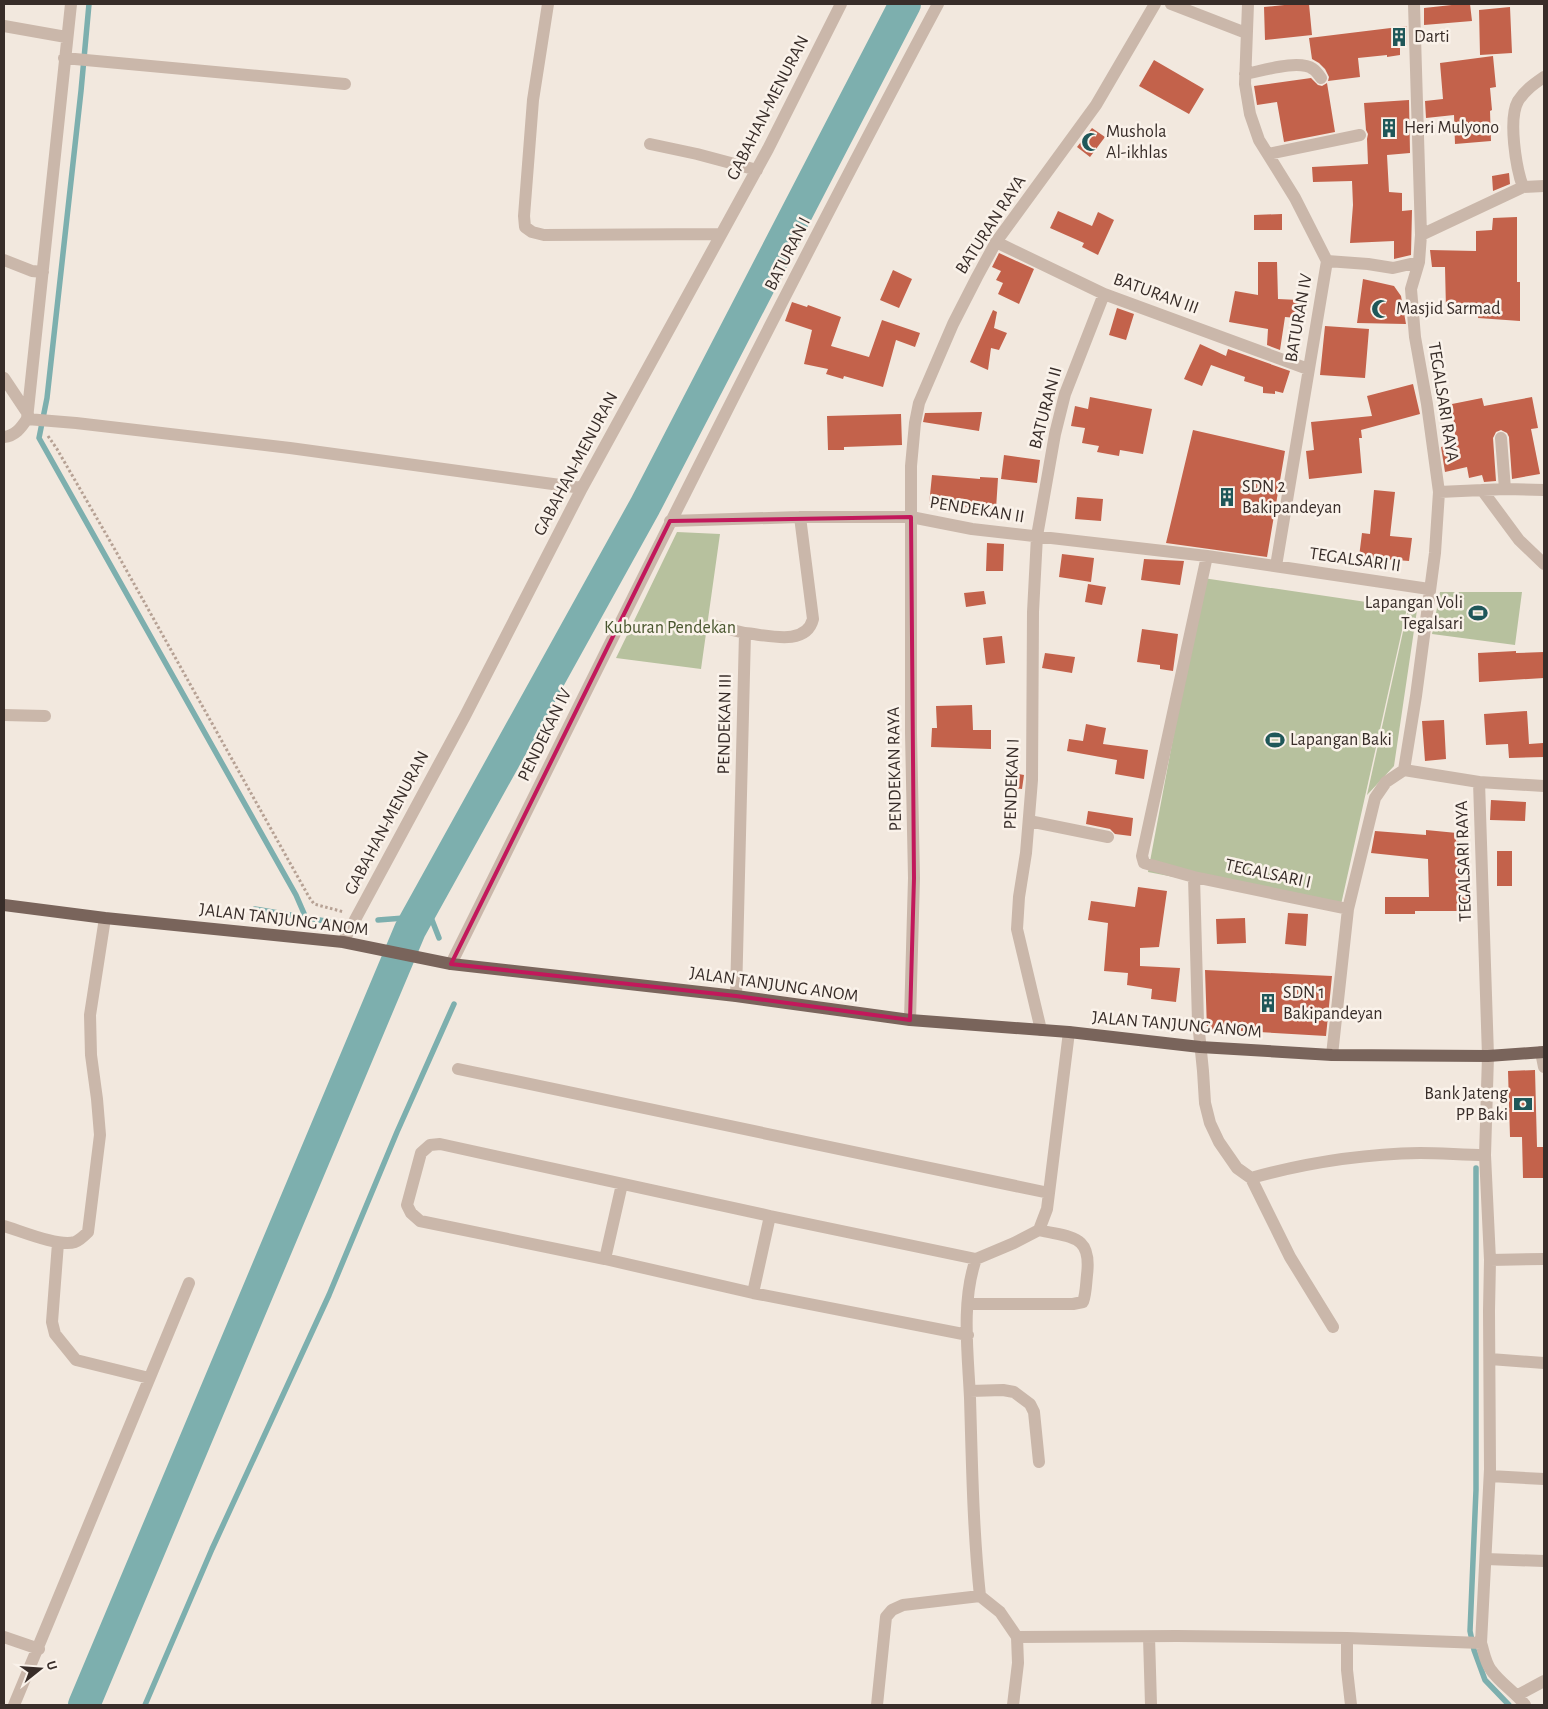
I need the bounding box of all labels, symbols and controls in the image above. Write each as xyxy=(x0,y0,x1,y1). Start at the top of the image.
building icon: Darti xyxy=(1388,26,1410,48)
place label: Darti xyxy=(1414,28,1450,46)
street label: GABAHAN-MENURAN xyxy=(724,33,812,183)
building icon: Heri Mulyono xyxy=(1378,117,1400,139)
place label: Heri Mulyono xyxy=(1404,119,1499,137)
place label: Mushola Al-ikhlas xyxy=(1106,123,1168,162)
mosque icon: Mushola Al-ikhlas xyxy=(1080,131,1102,153)
street label: BATURAN RAYA xyxy=(953,172,1030,277)
street label: BATURAN I xyxy=(762,214,814,294)
street label: BATURAN III xyxy=(1111,270,1201,318)
street label: BATURAN IV xyxy=(1282,272,1316,364)
mosque icon: Masjid Sarmad xyxy=(1370,298,1392,320)
place label: Masjid Sarmad xyxy=(1396,300,1501,318)
street label: TEGALSARI RAYA xyxy=(1425,341,1461,464)
street label: BATURAN II xyxy=(1026,365,1066,451)
street label: GABAHAN-MENURAN xyxy=(531,389,621,539)
place label: SDN 2 Bakipandeyan xyxy=(1242,478,1342,517)
building icon: SDN 2 Bakipandeyan xyxy=(1216,486,1238,508)
street label: PENDEKAN II xyxy=(928,494,1026,526)
street label: TEGALSARI II xyxy=(1308,545,1402,575)
place label: Lapangan Voli Tegalsari xyxy=(1365,594,1463,633)
sports icon: Lapangan Voli Tegalsari xyxy=(1467,602,1489,624)
park label: Kuburan Pendekan xyxy=(604,619,736,637)
street label: PENDEKAN III xyxy=(715,674,735,774)
street label: PENDEKAN IV xyxy=(515,685,576,784)
street label: PENDEKAN RAYA xyxy=(885,706,905,832)
sports icon: Lapangan Baki xyxy=(1264,729,1286,751)
place label: Lapangan Baki xyxy=(1290,731,1392,749)
street label: PENDEKAN I xyxy=(1001,738,1023,830)
street label: GABAHAN-MENURAN xyxy=(342,748,432,898)
street label: TEGALSARI RAYA xyxy=(1453,800,1475,922)
street label: TEGALSARI I xyxy=(1223,856,1313,892)
street label: JALAN TANJUNG ANOM xyxy=(198,901,370,939)
street label: JALAN TANJUNG ANOM xyxy=(688,964,860,1006)
place label: SDN 1 Bakipandeyan xyxy=(1283,984,1383,1023)
building icon: SDN 1 Bakipandeyan xyxy=(1257,992,1279,1014)
street label: JALAN TANJUNG ANOM xyxy=(1091,1009,1263,1041)
place label: Bank Jateng PP Baki xyxy=(1424,1085,1508,1124)
bank icon: Bank Jateng PP Baki xyxy=(1512,1093,1534,1115)
north arrow xyxy=(15,1644,65,1694)
text: U xyxy=(43,1659,59,1672)

